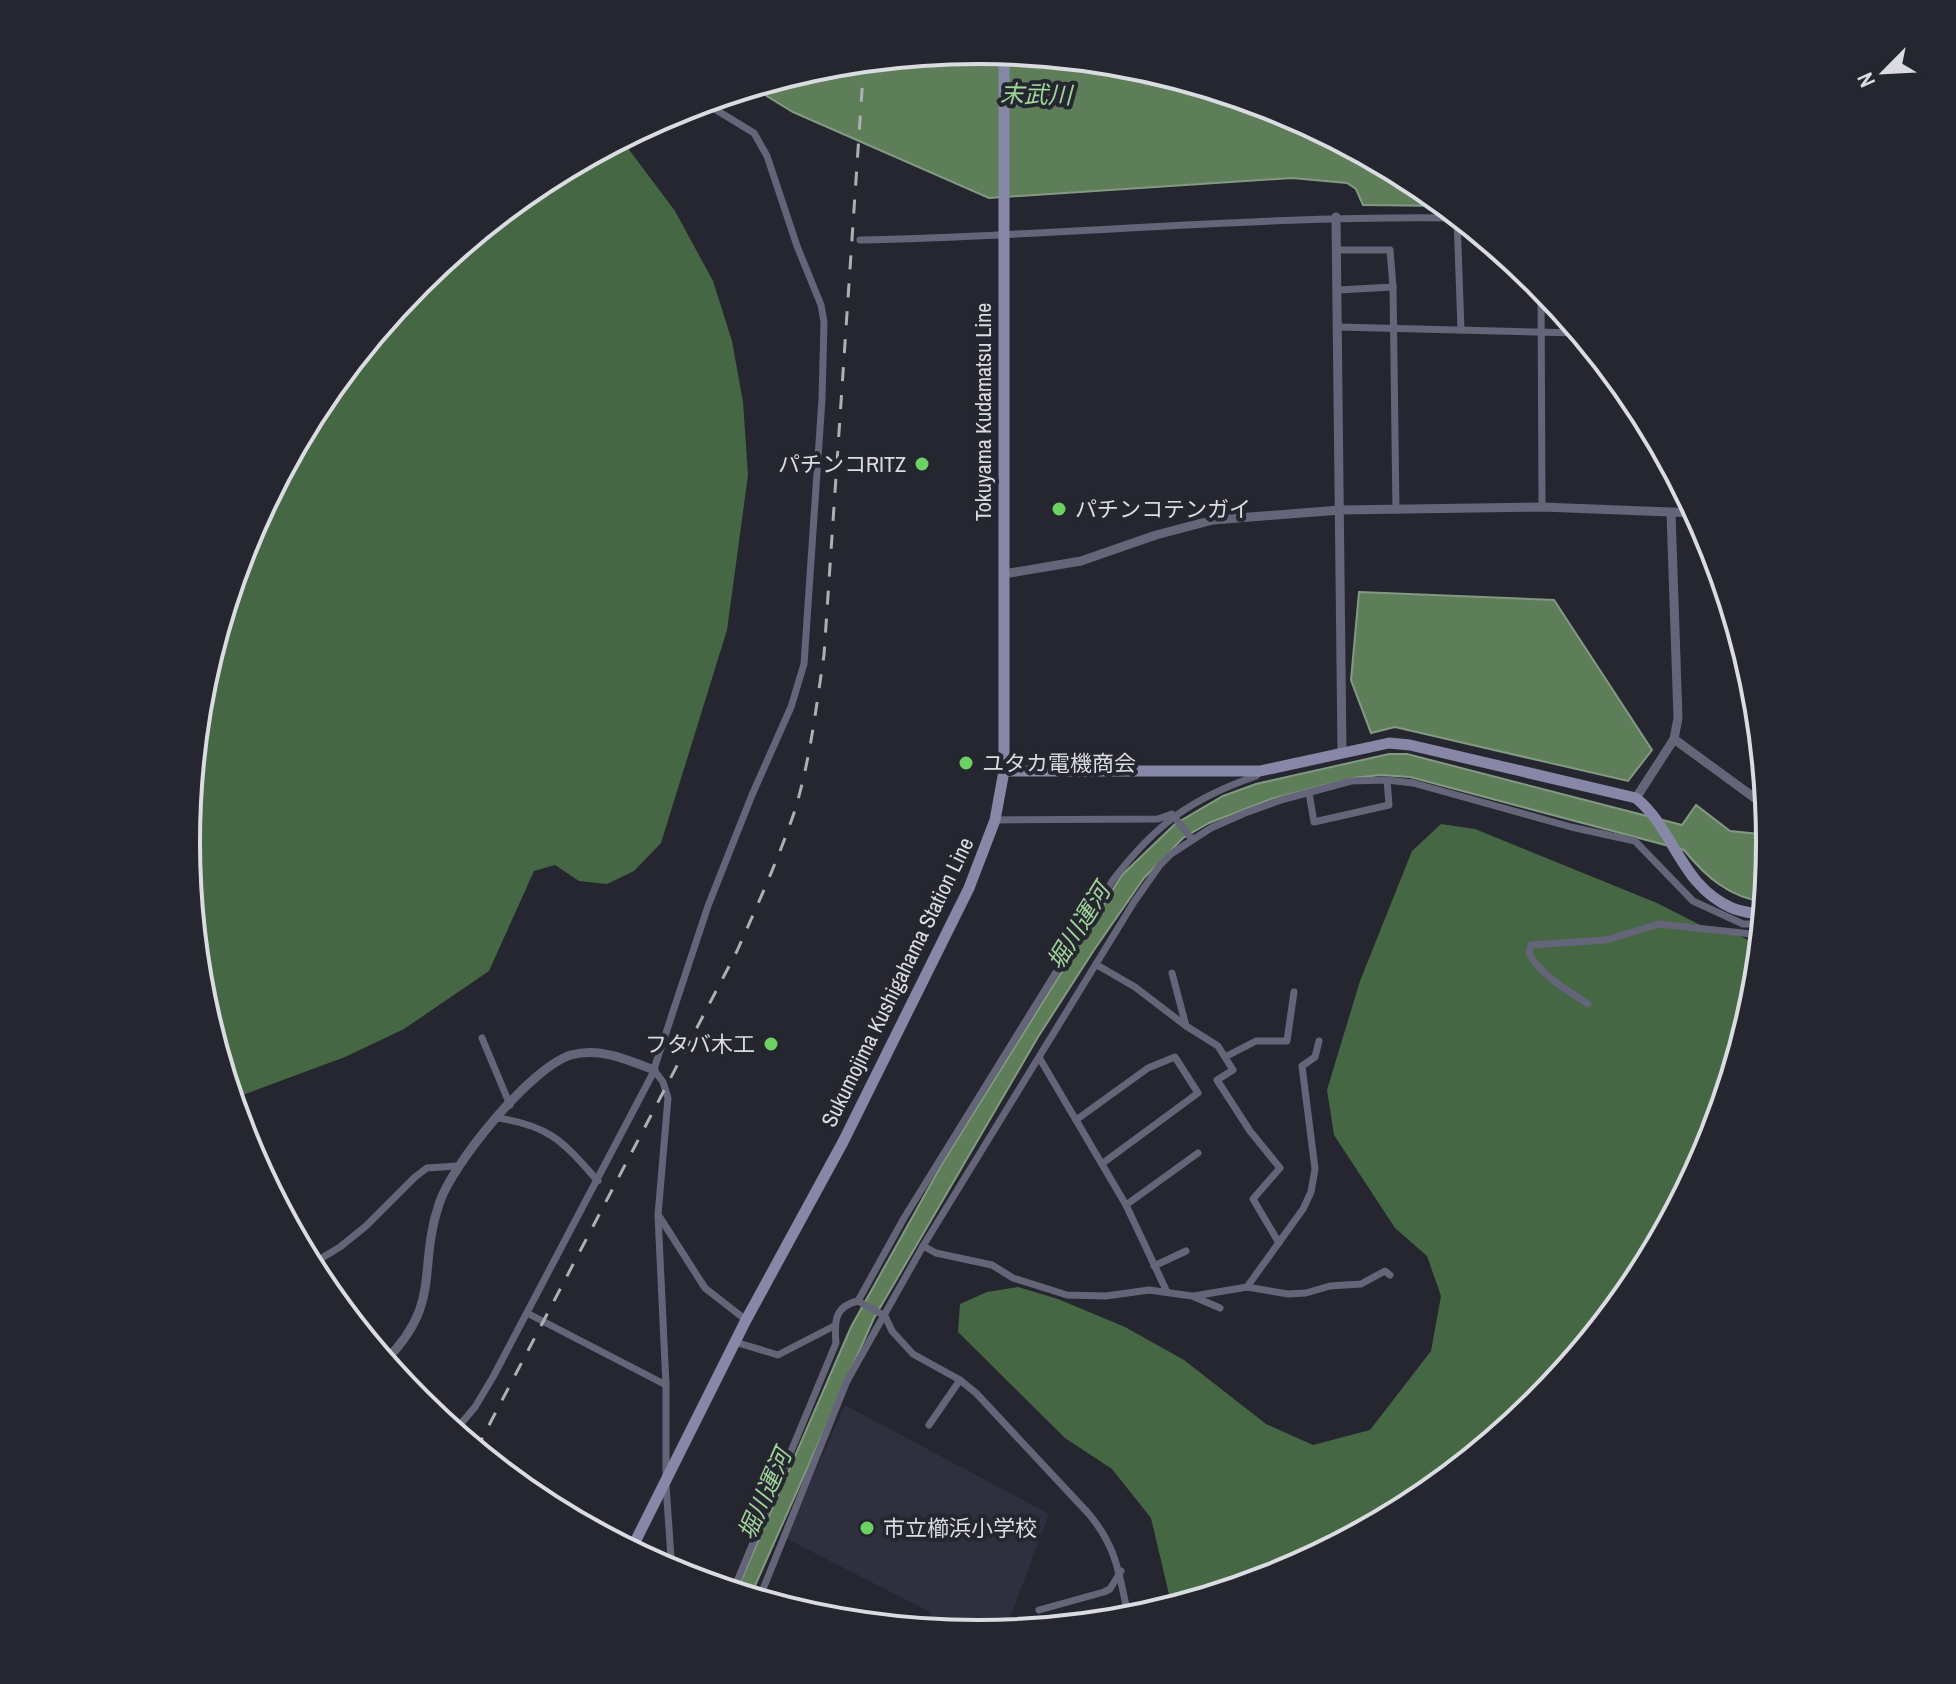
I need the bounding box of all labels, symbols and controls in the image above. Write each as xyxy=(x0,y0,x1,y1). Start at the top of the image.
north arrow xyxy=(1844,32,1924,112)
text: N xyxy=(1849,68,1882,92)
water label: 末武川 xyxy=(1000,77,1075,111)
street label: Tokuyama Kudamatsu Line xyxy=(968,303,998,521)
place label: パチンコRITZ xyxy=(778,449,906,479)
marker: パチンコRITZ xyxy=(913,455,931,473)
place label: パチンコテンガイ xyxy=(1075,494,1251,524)
marker: パチンコテンガイ xyxy=(1050,500,1068,518)
place label: ユタカ電機商会 xyxy=(982,748,1136,778)
marker: ユタカ電機商会 xyxy=(957,754,975,772)
street label: Sukumojima Kushigahama Station Line xyxy=(814,832,980,1132)
water label: 堀川運河 xyxy=(1039,873,1119,975)
place label: フタバ木工 xyxy=(645,1029,755,1059)
marker: フタバ木工 xyxy=(762,1035,780,1053)
water label: 堀川運河 xyxy=(730,1440,800,1544)
place label: 市立櫛浜小学校 xyxy=(883,1513,1037,1543)
marker: 市立櫛浜小学校 xyxy=(858,1519,876,1537)

